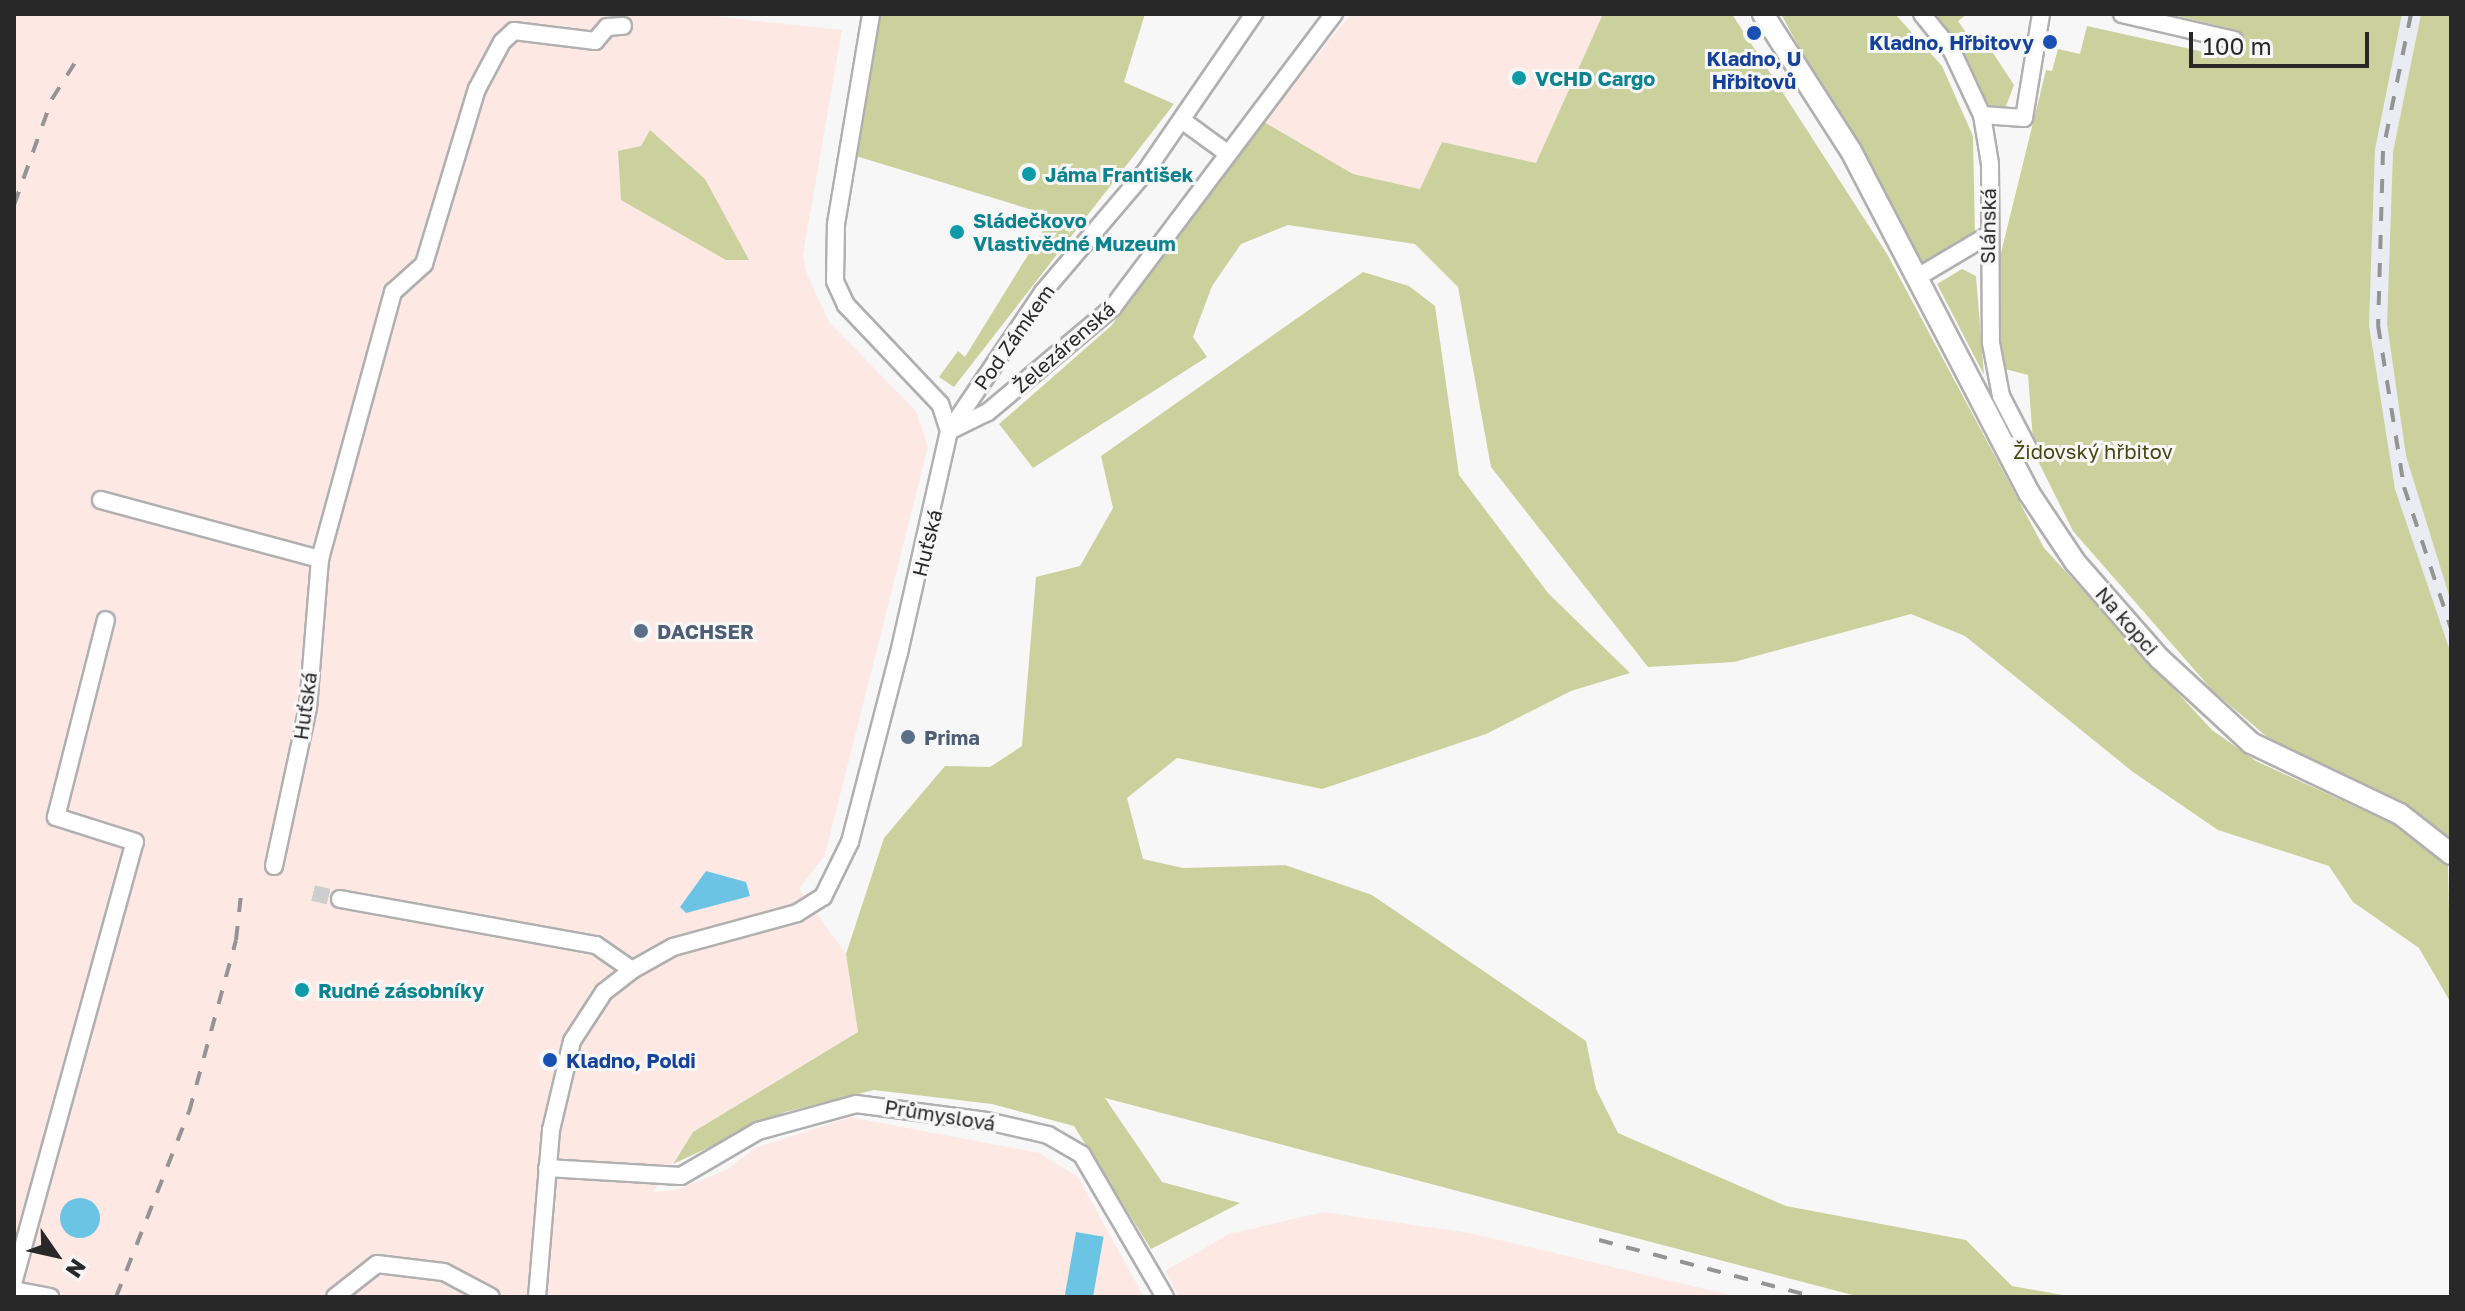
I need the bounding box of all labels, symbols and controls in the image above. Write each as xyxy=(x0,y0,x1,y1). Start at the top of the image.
scale bar xyxy=(2193,16,2373,66)
marker: Kladno, U Hřbitovů xyxy=(1745,24,1763,42)
place label: Kladno, Hřbitovy xyxy=(1869,30,2034,54)
text: 100 m xyxy=(2203,31,2272,60)
marker: Kladno, Hřbitovy xyxy=(2041,33,2059,51)
place label: Kladno, U Hřbitovů xyxy=(1707,46,1801,93)
place label: VCHD Cargo xyxy=(1535,66,1655,90)
marker: VCHD Cargo xyxy=(1510,69,1528,87)
place label: Jáma František xyxy=(1045,162,1193,186)
marker: Jáma František xyxy=(1020,165,1038,183)
street label: Slánská xyxy=(1975,188,2001,264)
place label: Sládečkovo Vlastivědné Muzeum xyxy=(973,208,1176,255)
marker: Sládečkovo Vlastivědné Muzeum xyxy=(948,223,966,241)
street label: Pod Zámkem xyxy=(969,280,1059,394)
street label: Železárenská xyxy=(1008,296,1120,398)
park label: Židovský hřbitov xyxy=(2013,439,2173,463)
street label: Huťská xyxy=(907,507,947,579)
street label: Na kopci xyxy=(2091,582,2163,660)
place label: DACHSER xyxy=(657,619,754,643)
marker: DACHSER xyxy=(632,622,650,640)
street label: Huťská xyxy=(288,671,322,741)
place label: Prima xyxy=(924,725,980,749)
marker: Prima xyxy=(899,728,917,746)
place label: Rudné zásobníky xyxy=(318,978,484,1002)
marker: Rudné zásobníky xyxy=(293,981,311,999)
place label: Kladno, Poldi xyxy=(566,1048,696,1072)
marker: Kladno, Poldi xyxy=(541,1051,559,1069)
street label: Průmyslová xyxy=(883,1094,997,1136)
north arrow xyxy=(16,1215,96,1295)
text: N xyxy=(60,1254,92,1283)

